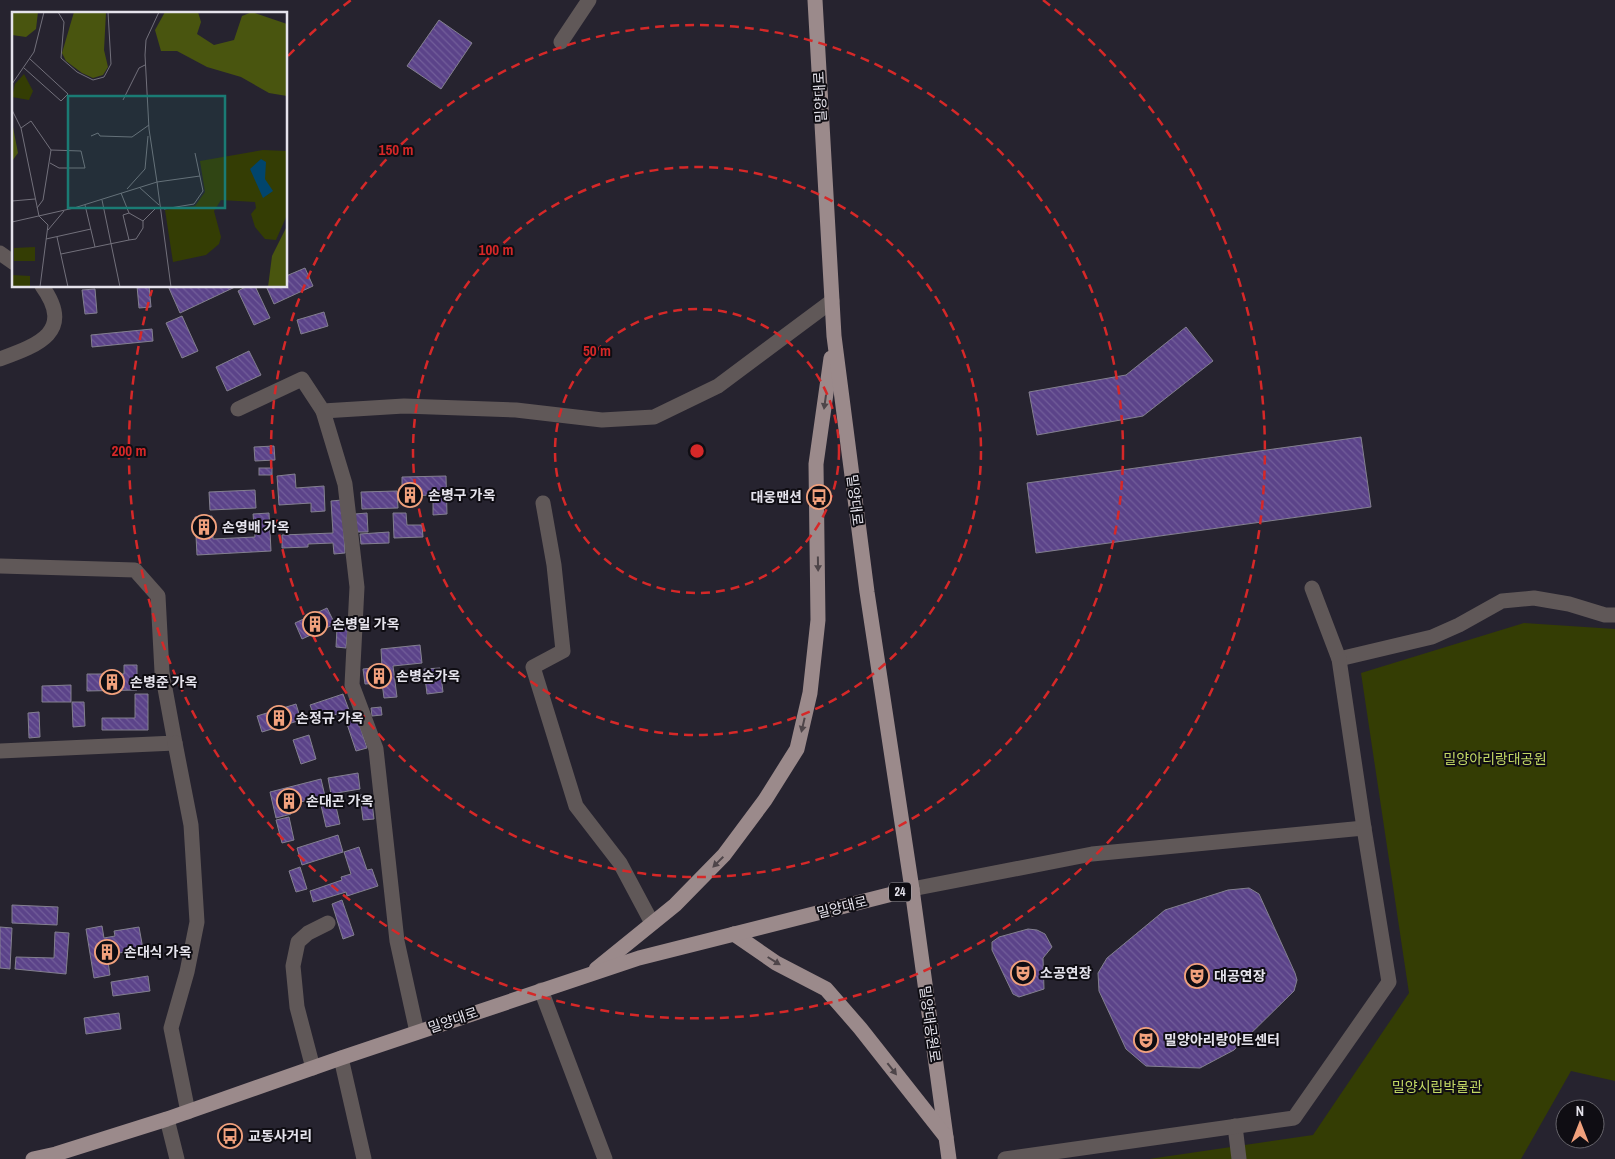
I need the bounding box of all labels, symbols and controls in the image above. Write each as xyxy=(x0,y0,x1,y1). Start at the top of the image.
inset map xyxy=(12,12,288,288)
street label: 밀양대로 xyxy=(810,71,830,123)
text: 150 m xyxy=(379,139,413,160)
text: 100 m xyxy=(479,239,513,260)
text: 50 m xyxy=(583,340,611,361)
one-way arrow xyxy=(821,394,829,410)
text: 200 m xyxy=(112,440,146,461)
centre of rings xyxy=(688,442,706,460)
street label: 밀양대로 xyxy=(843,473,867,527)
building icon: 손병구 가옥 xyxy=(397,482,423,508)
bus stop icon: 대웅맨션 xyxy=(806,484,832,510)
place label: 손병구 가옥 xyxy=(428,486,496,504)
place label: 대웅맨션 xyxy=(750,488,802,506)
building icon: 손영배 가옥 xyxy=(191,514,217,540)
place label: 손영배 가옥 xyxy=(222,518,290,536)
one-way arrow xyxy=(814,556,822,572)
building icon: 손병일 가옥 xyxy=(302,611,328,637)
place label: 손병일 가옥 xyxy=(332,615,400,633)
building icon: 손병순가옥 xyxy=(366,663,392,689)
place label: 손병순가옥 xyxy=(396,667,461,685)
building icon: 손병준 가옥 xyxy=(99,669,125,695)
place label: 손병준 가옥 xyxy=(130,673,198,691)
building icon: 손정규 가옥 xyxy=(266,705,292,731)
place label: 손정규 가옥 xyxy=(296,709,364,727)
one-way arrow xyxy=(799,718,807,733)
park label: 밀양아리랑대공원 xyxy=(1443,750,1547,768)
building icon: 손대곤 가옥 xyxy=(276,788,302,814)
place label: 손대곤 가옥 xyxy=(306,792,374,810)
one-way arrow xyxy=(712,856,724,868)
road number: 24 xyxy=(889,882,911,902)
street label: 밀양대로 xyxy=(815,892,869,922)
building icon: 손대식 가옥 xyxy=(94,939,120,965)
place label: 손대식 가옥 xyxy=(124,943,192,961)
one-way arrow xyxy=(768,956,781,965)
theatre icon: 소공연장 xyxy=(1010,960,1036,986)
theatre icon: 대공연장 xyxy=(1184,963,1210,989)
place label: 소공연장 xyxy=(1040,964,1092,982)
place label: 대공연장 xyxy=(1214,967,1266,985)
street label: 밀양대공원로 xyxy=(916,984,944,1064)
street label: 밀양대로 xyxy=(426,1003,480,1037)
theatre icon: 밀양아리랑아트센터 xyxy=(1133,1027,1159,1053)
place label: 밀양아리랑아트센터 xyxy=(1164,1031,1280,1049)
one-way arrow xyxy=(887,1062,898,1075)
park label: 밀양시립박물관 xyxy=(1392,1078,1482,1096)
north arrow xyxy=(1555,1099,1605,1149)
text: N xyxy=(1576,1102,1584,1120)
bus stop icon: 교동사거리 xyxy=(217,1123,243,1149)
place label: 교동사거리 xyxy=(248,1127,312,1145)

